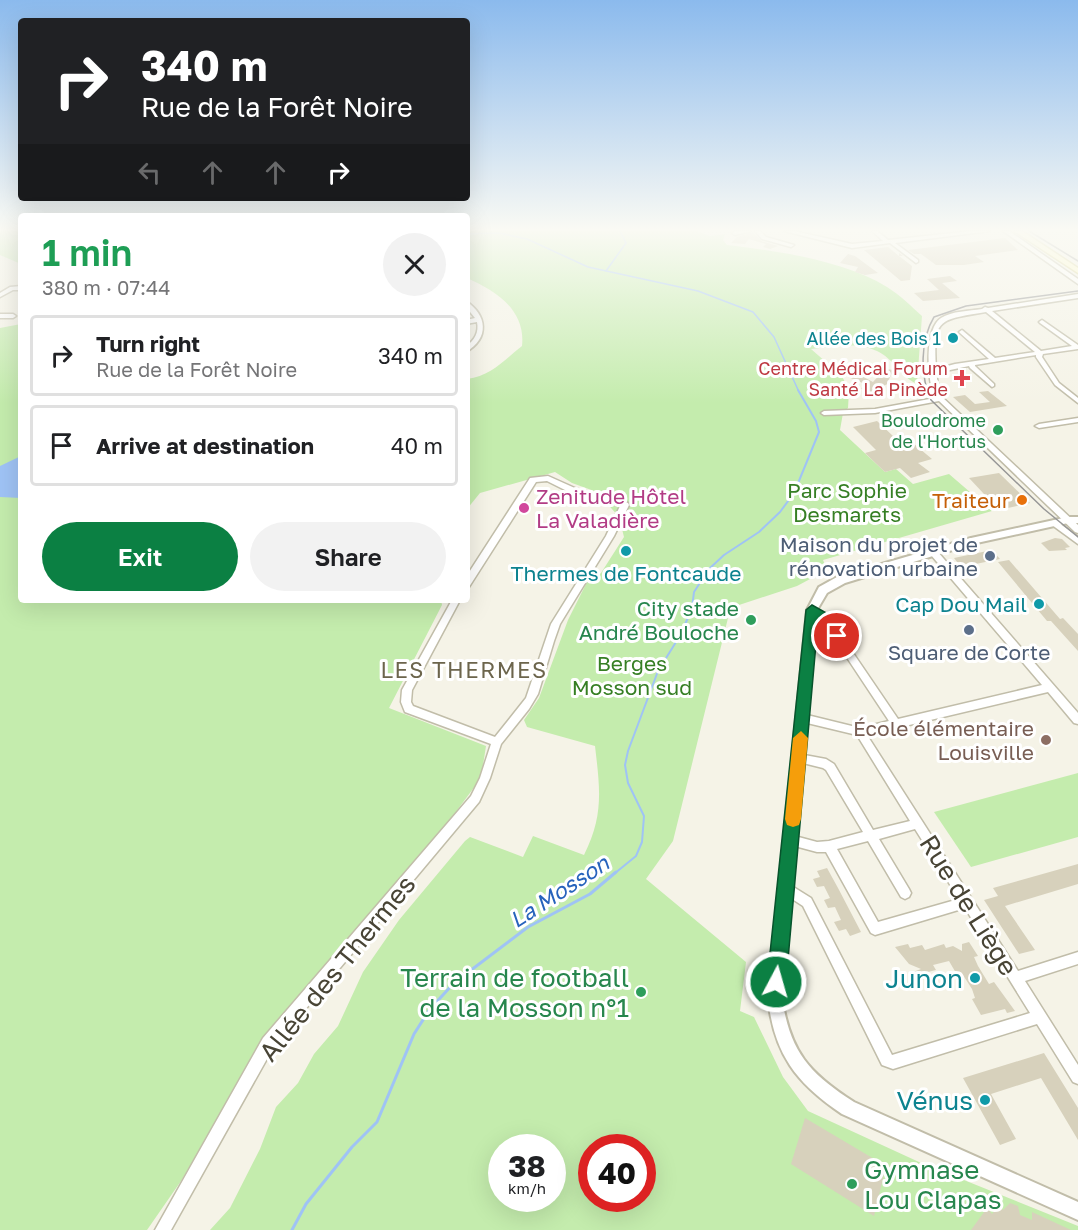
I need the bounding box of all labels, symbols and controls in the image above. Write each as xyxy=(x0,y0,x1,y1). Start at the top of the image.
text: 340 m xyxy=(141,40,267,90)
icon: right xyxy=(42,42,120,120)
text: Rue de la Forêt Noire xyxy=(141,91,413,123)
icon: left xyxy=(133,156,166,189)
icon: ahead xyxy=(196,156,229,189)
icon: ahead xyxy=(259,156,292,189)
icon: right xyxy=(322,156,355,189)
text: 1 min xyxy=(42,231,132,274)
button: close xyxy=(383,233,446,296)
text: 380 m · 07:44 xyxy=(42,275,170,299)
place label: Allée des Bois 1 xyxy=(807,327,941,349)
text: Turn right xyxy=(96,330,200,357)
marker: Allée des Bois 1 xyxy=(946,331,960,345)
icon: right xyxy=(45,339,78,372)
text: 340 m xyxy=(378,342,443,369)
text: Rue de la Forêt Noire xyxy=(96,357,297,381)
place label: Centre Médical Forum Santé La Pinède xyxy=(758,357,948,400)
marker: Centre Médical Forum Santé La Pinède xyxy=(953,369,971,387)
place label: Boulodrome de l'Hortus xyxy=(881,409,986,452)
marker: Boulodrome de l'Hortus xyxy=(991,423,1005,437)
icon: arrive xyxy=(45,429,78,462)
text: Arrive at destination xyxy=(96,432,314,459)
text: 40 m xyxy=(391,432,443,459)
park label: Parc Sophie Desmarets xyxy=(787,477,907,527)
place label: Zenitude Hôtel La Valadière xyxy=(536,483,686,533)
place label: Traiteur xyxy=(932,487,1010,513)
marker: Traiteur xyxy=(1015,493,1029,507)
marker: Zenitude Hôtel La Valadière xyxy=(517,501,531,515)
button: Exit xyxy=(42,522,238,591)
button: Share xyxy=(250,522,446,591)
place label: Maison du projet de rénovation urbaine xyxy=(780,531,978,581)
marker: Thermes de Fontcaude xyxy=(619,544,633,558)
marker: Maison du projet de rénovation urbaine xyxy=(983,549,997,563)
place label: Thermes de Fontcaude xyxy=(511,560,741,586)
place label: Cap Dou Mail xyxy=(895,591,1027,617)
place label: City stade André Bouloche xyxy=(579,595,739,645)
marker: Cap Dou Mail xyxy=(1032,597,1046,611)
pin xyxy=(811,610,862,661)
marker: City stade André Bouloche xyxy=(744,613,758,627)
icon: arrive xyxy=(820,619,853,652)
marker: Square de Corte xyxy=(962,623,976,637)
place label: Square de Corte xyxy=(888,639,1050,665)
park label: Berges Mosson sud xyxy=(572,650,692,700)
district label: LES THERMES xyxy=(380,656,548,683)
place label: École élémentaire Louisville xyxy=(853,715,1034,765)
marker: École élémentaire Louisville xyxy=(1039,733,1053,747)
street label: Rue de Liège xyxy=(913,829,1025,981)
water label: La Mosson xyxy=(504,848,615,933)
street label: Allée des Thermes xyxy=(252,869,422,1067)
position arrow xyxy=(744,950,808,1014)
place label: Terrain de football de la Mosson n°1 xyxy=(400,962,629,1023)
place label: Junon xyxy=(885,963,963,994)
marker: Junon xyxy=(968,971,982,985)
marker: Terrain de football de la Mosson n°1 xyxy=(634,985,648,999)
place label: Vénus xyxy=(897,1085,973,1116)
marker: Vénus xyxy=(978,1093,992,1107)
speed limit sign: 40 xyxy=(578,1134,656,1212)
text: 38 xyxy=(508,1148,546,1184)
place label: Gymnase Lou Clapas xyxy=(864,1154,1002,1215)
marker: Gymnase Lou Clapas xyxy=(845,1177,859,1191)
text: km/h xyxy=(508,1179,546,1197)

